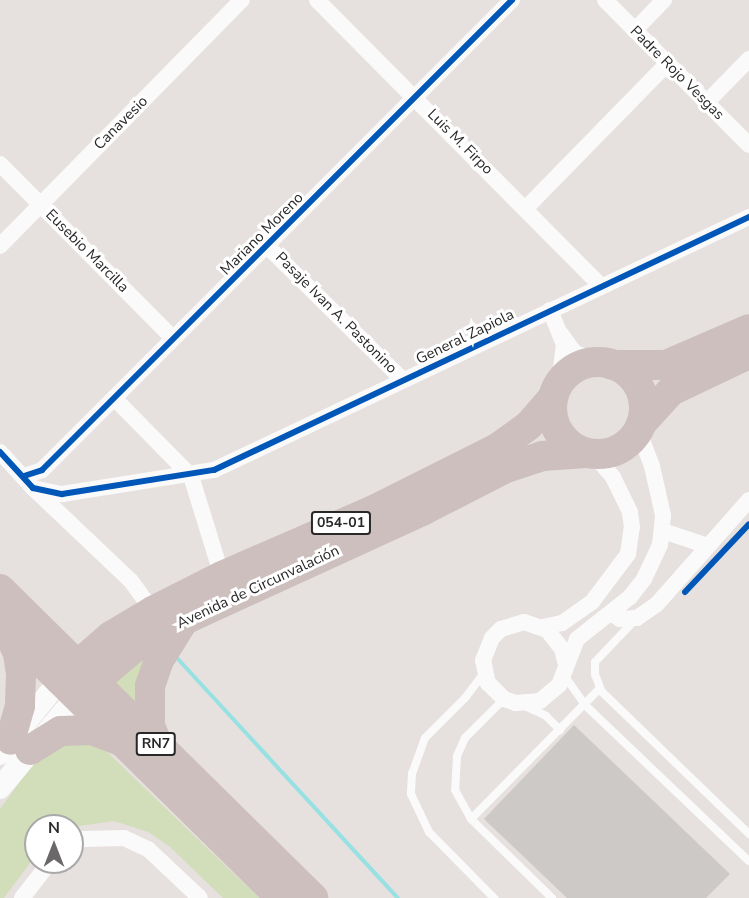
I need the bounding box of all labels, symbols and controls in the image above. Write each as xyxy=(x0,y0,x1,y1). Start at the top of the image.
street label: Padre Rojo Vesgas xyxy=(626,22,728,124)
street label: Canavesio xyxy=(90,92,152,154)
street label: Luis M. Firpo xyxy=(424,106,496,178)
street label: Mariano Moreno xyxy=(217,189,307,279)
street label: Eusebio Marcilla xyxy=(42,206,132,296)
street label: Pasaje Ivan A. Pastonino xyxy=(271,248,401,378)
street label: General Zapiola xyxy=(413,306,517,368)
road number: 054-01 xyxy=(310,512,372,534)
street label: Avenida de Circunvalación xyxy=(174,541,342,633)
road number: RN7 xyxy=(135,733,177,755)
north arrow xyxy=(24,814,84,874)
text: N xyxy=(48,817,60,839)

